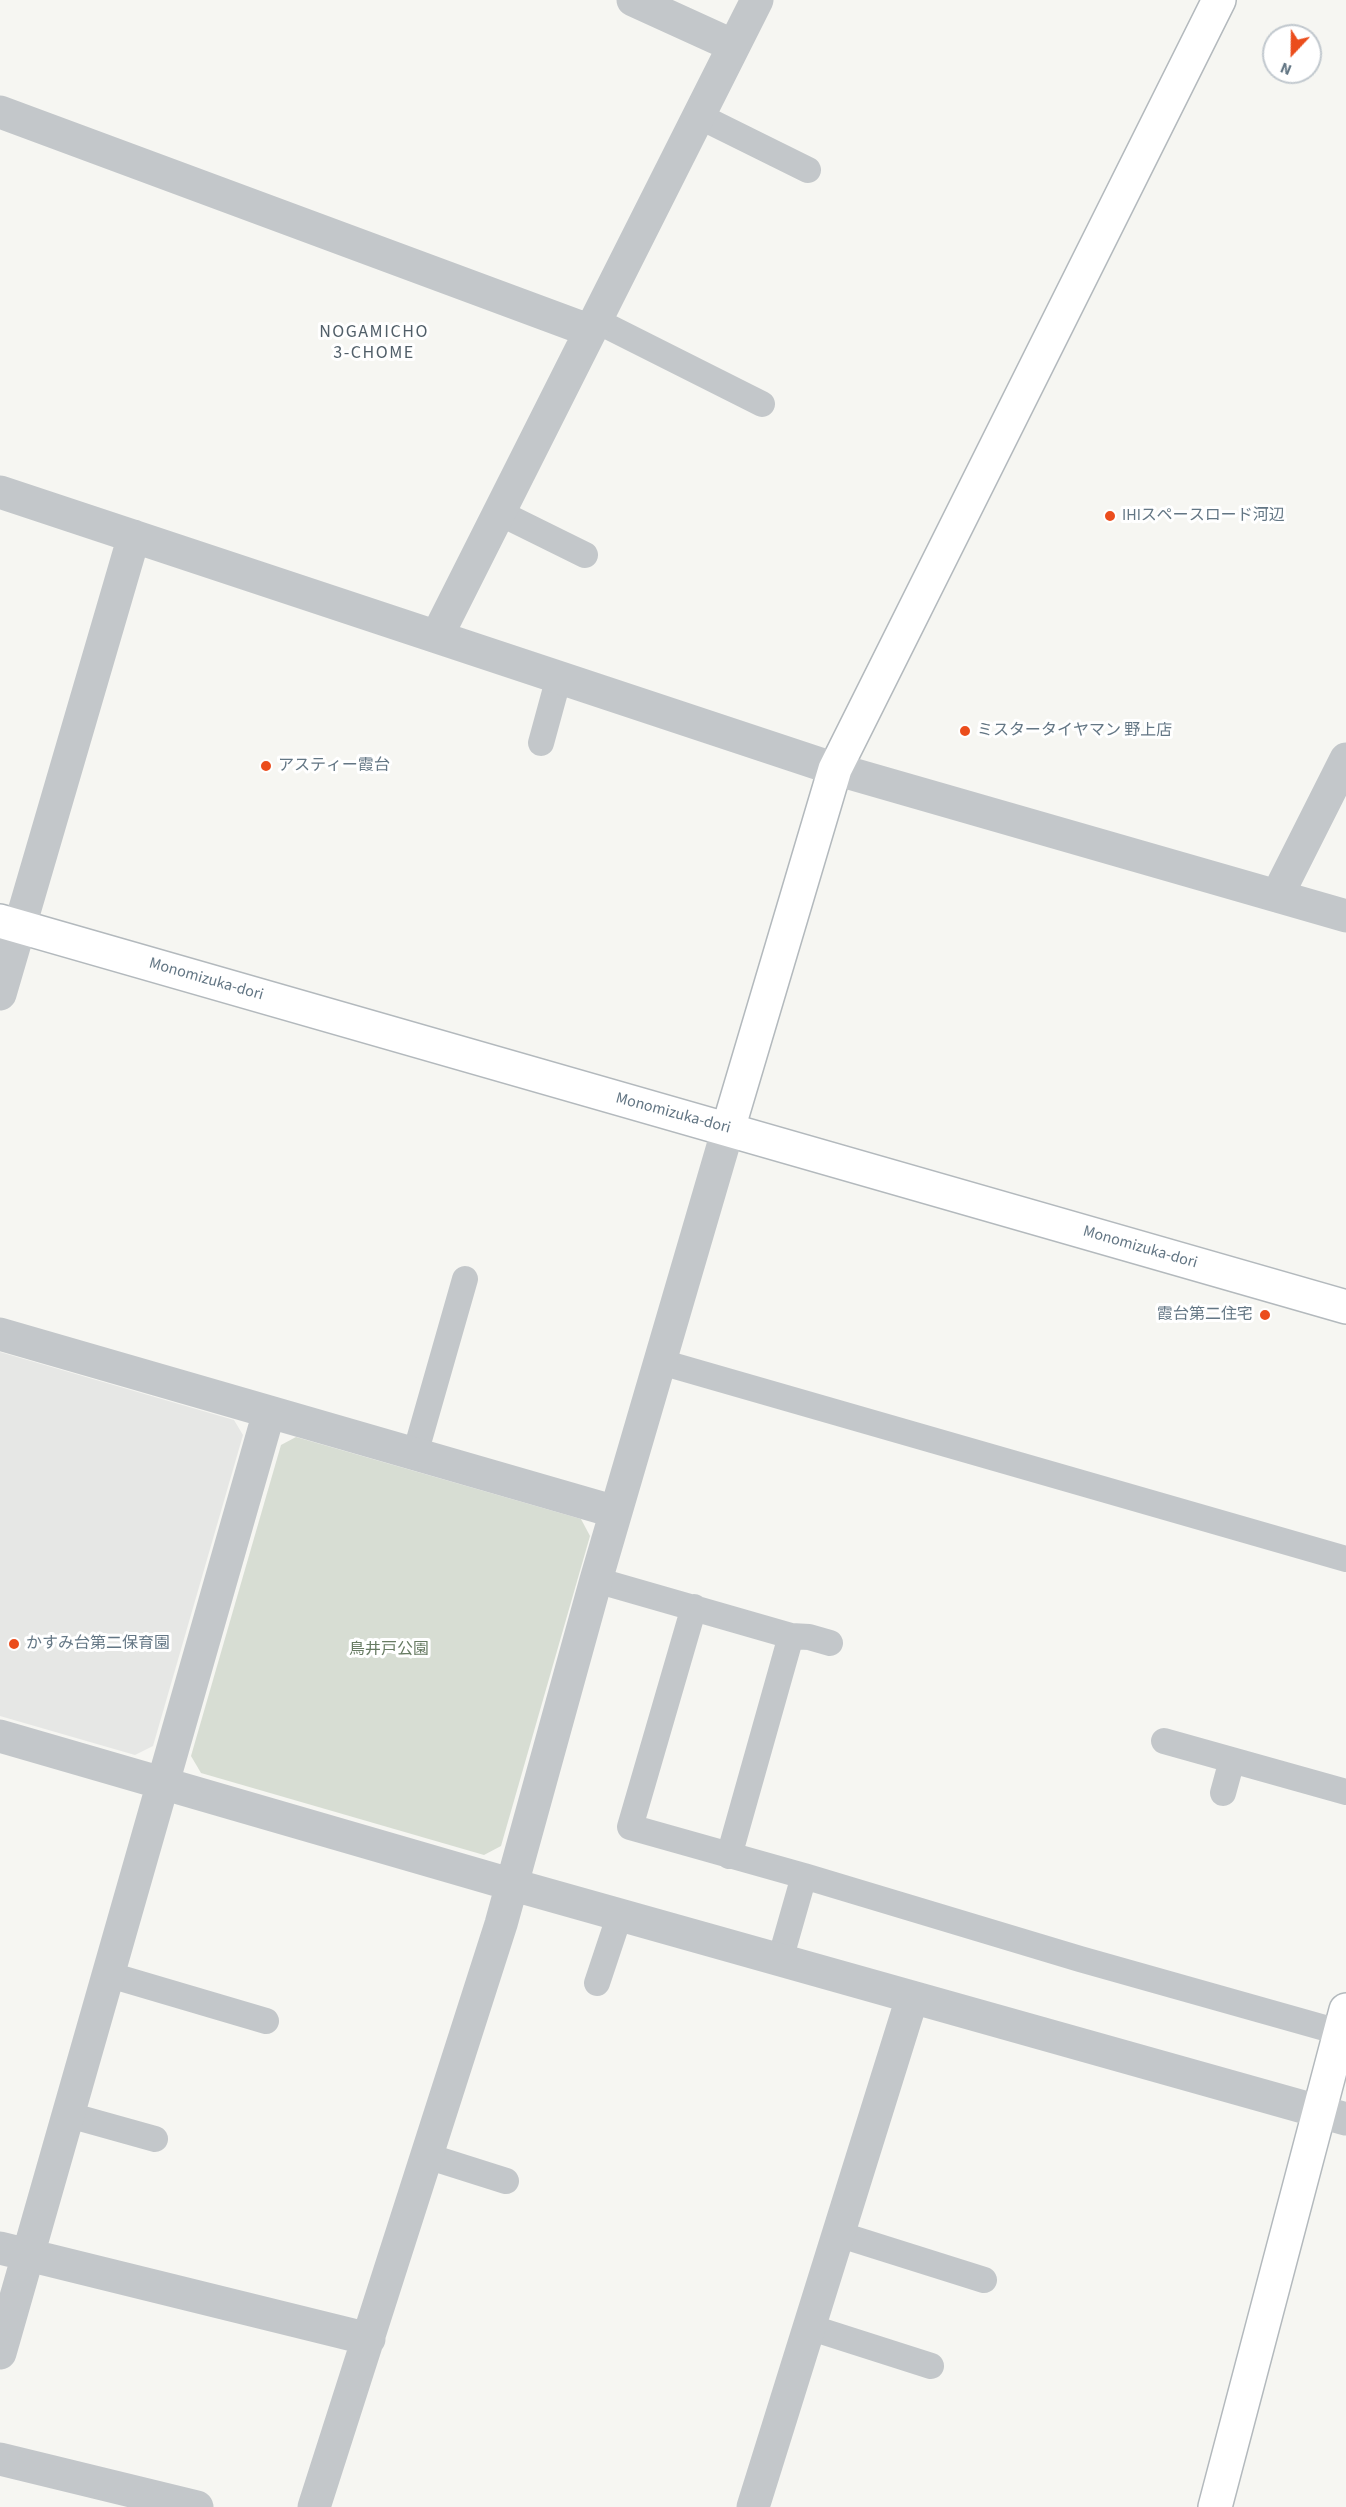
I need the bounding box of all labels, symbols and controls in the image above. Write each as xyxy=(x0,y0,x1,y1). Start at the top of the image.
north arrow xyxy=(1262,24,1322,84)
text: N xyxy=(1277,57,1295,81)
district label: NOGAMICHO 3-CHOME xyxy=(319,322,429,364)
place label: IHIスペースロード河辺 xyxy=(1122,506,1285,526)
marker: IHIスペースロード河辺 xyxy=(1103,509,1117,523)
place label: ミスタータイヤマン 野上店 xyxy=(977,721,1172,741)
marker: ミスタータイヤマン 野上店 xyxy=(958,724,972,738)
place label: アスティー霞台 xyxy=(278,756,390,776)
marker: アスティー霞台 xyxy=(259,759,273,773)
street label: Monomizuka-dori xyxy=(147,954,265,1006)
street label: Monomizuka-dori xyxy=(613,1089,733,1139)
street label: Monomizuka-dori xyxy=(1081,1222,1199,1274)
place label: 霞台第二住宅 xyxy=(1157,1305,1253,1325)
marker: 霞台第二住宅 xyxy=(1258,1308,1272,1322)
place label: かすみ台第二保育園 xyxy=(26,1634,170,1654)
marker: かすみ台第二保育園 xyxy=(7,1637,21,1651)
park label: 鳥井戸公園 xyxy=(349,1640,429,1660)

